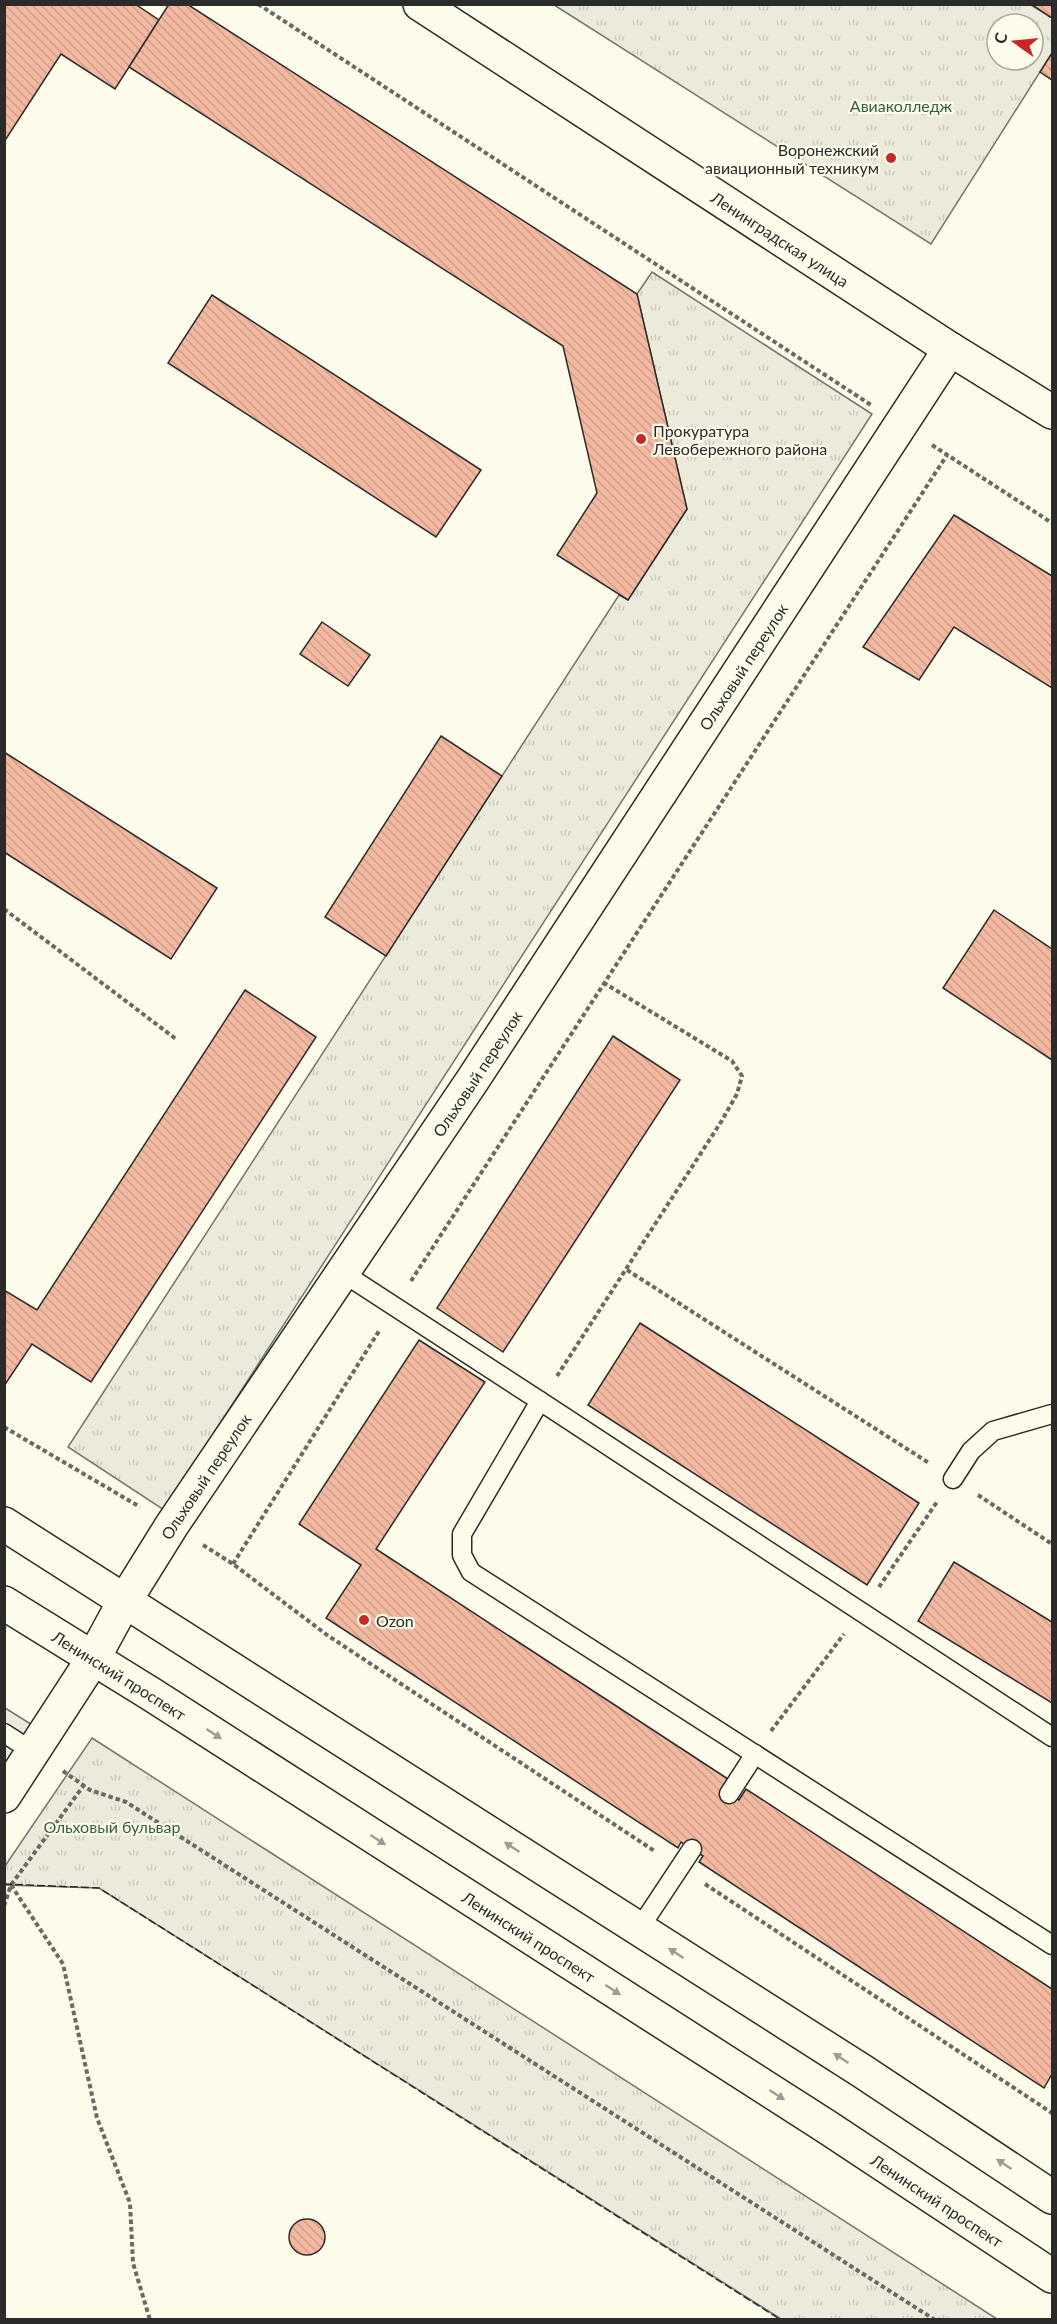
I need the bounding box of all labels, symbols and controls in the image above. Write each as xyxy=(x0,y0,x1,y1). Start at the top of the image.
north arrow xyxy=(985,12,1045,72)
text: С xyxy=(989,30,1011,46)
park label: Авиаколледж xyxy=(850,96,953,115)
place label: Воронежский авиационный техникум xyxy=(705,140,879,177)
marker: Воронежский авиационный техникум xyxy=(884,151,898,165)
street label: Ленинградская улица xyxy=(707,186,853,290)
place label: Прокуратура Левобережного района xyxy=(652,421,827,458)
marker: Прокуратура Левобережного района xyxy=(634,432,648,446)
street label: Ольховый переулок xyxy=(694,599,791,733)
street label: Ольховый переулок xyxy=(428,1006,526,1140)
street label: Ольховый переулок xyxy=(156,1409,255,1542)
place label: Ozon xyxy=(376,1611,414,1630)
marker: Ozon xyxy=(357,1613,371,1627)
street label: Ленинский проспект xyxy=(48,1625,190,1724)
one-way arrow xyxy=(206,1729,222,1740)
park label: Ольховый бульвар xyxy=(44,1817,180,1836)
one-way arrow xyxy=(370,1834,386,1845)
one-way arrow xyxy=(504,1842,520,1853)
street label: Ленинский проспект xyxy=(458,1886,599,1986)
one-way arrow xyxy=(668,1947,684,1958)
one-way arrow xyxy=(605,1985,621,1996)
one-way arrow xyxy=(832,2052,849,2063)
one-way arrow xyxy=(769,2090,785,2101)
street label: Ленинский проспект xyxy=(867,2149,1007,2251)
one-way arrow xyxy=(995,2159,1012,2170)

